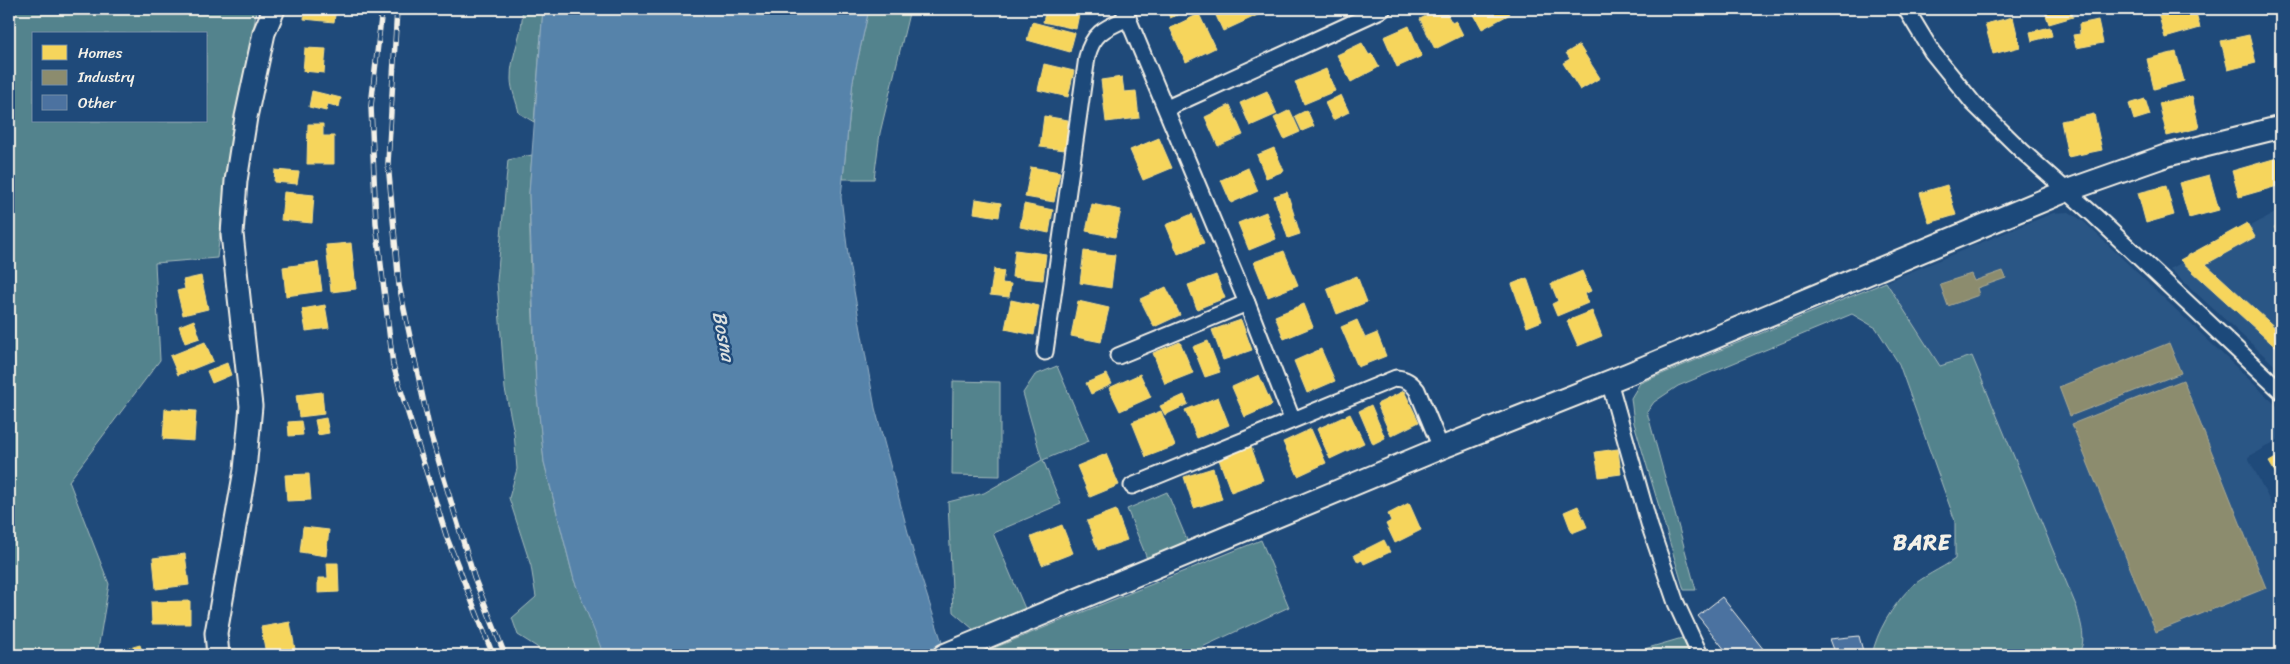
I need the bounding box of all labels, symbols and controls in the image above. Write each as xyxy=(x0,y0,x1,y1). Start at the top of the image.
legend xyxy=(32,32,208,122)
text: Homes xyxy=(78,40,122,66)
text: Industry xyxy=(77,64,135,90)
text: Other xyxy=(78,90,117,116)
water label: Bosna xyxy=(703,308,745,366)
district label: BARE xyxy=(1893,523,1952,562)

